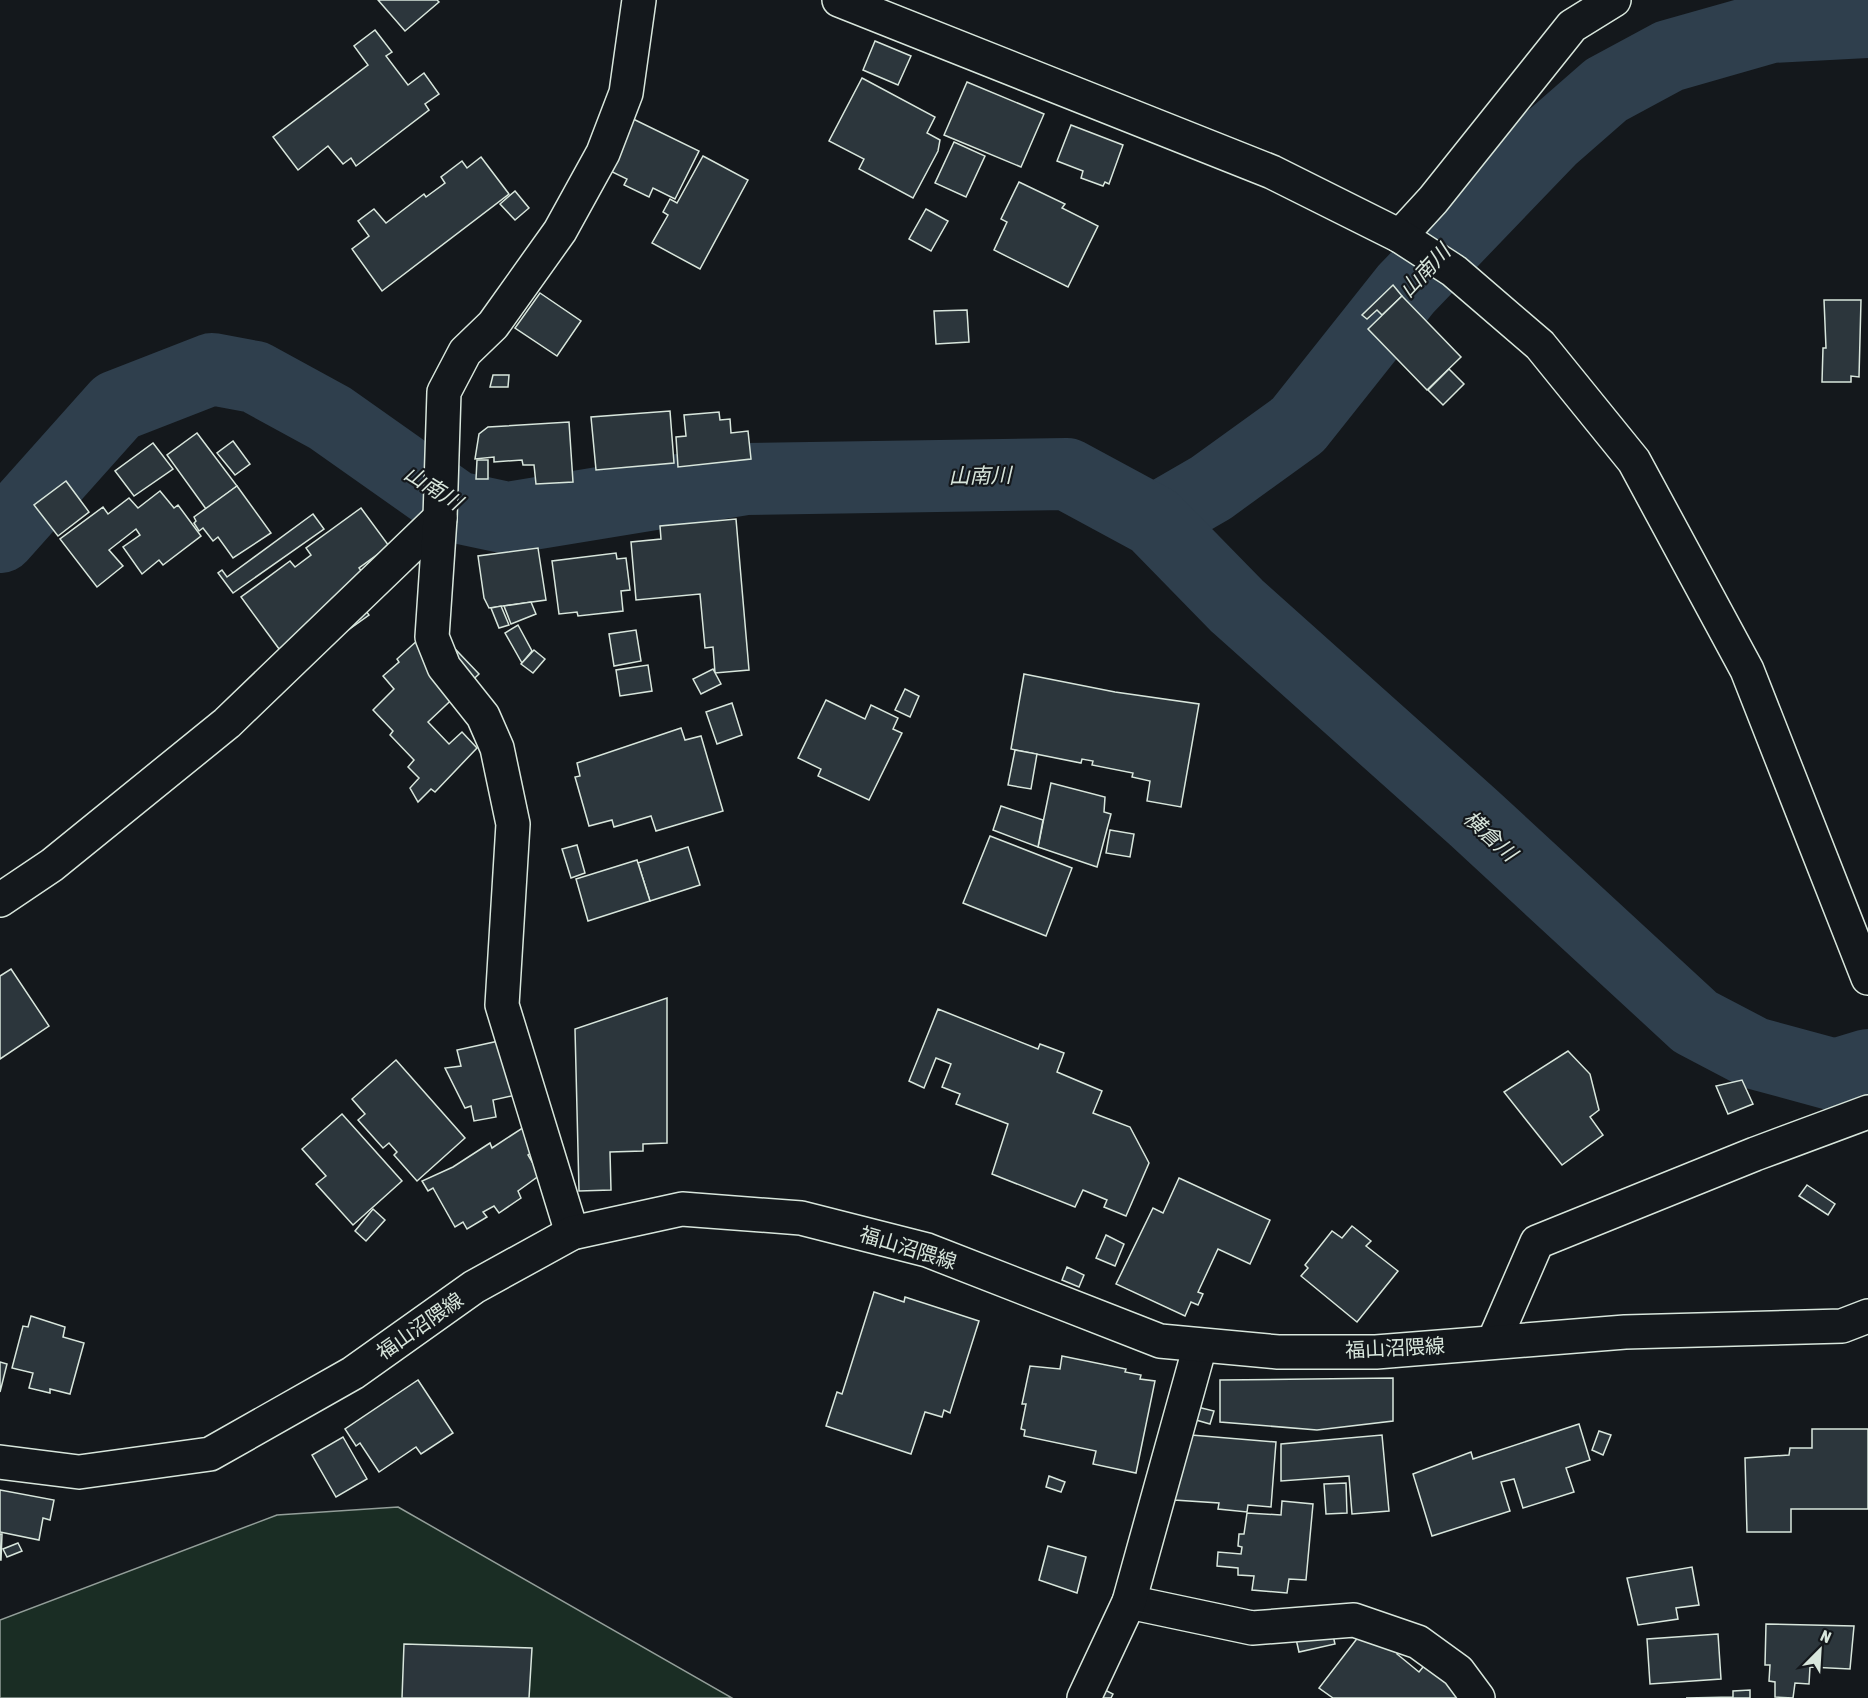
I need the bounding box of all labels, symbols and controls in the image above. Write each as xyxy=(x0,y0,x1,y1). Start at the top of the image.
water label: 山南川 xyxy=(1394,238,1456,302)
water label: 山南川 xyxy=(400,460,468,515)
water label: 山南川 xyxy=(948,462,1014,488)
water label: 横倉川 xyxy=(1459,805,1524,867)
street label: 福山沼隈線 xyxy=(857,1222,959,1273)
street label: 福山沼隈線 xyxy=(372,1287,467,1364)
street label: 福山沼隈線 xyxy=(1344,1333,1446,1362)
north arrow xyxy=(1790,1620,1850,1680)
text: N xyxy=(1818,1626,1834,1646)

